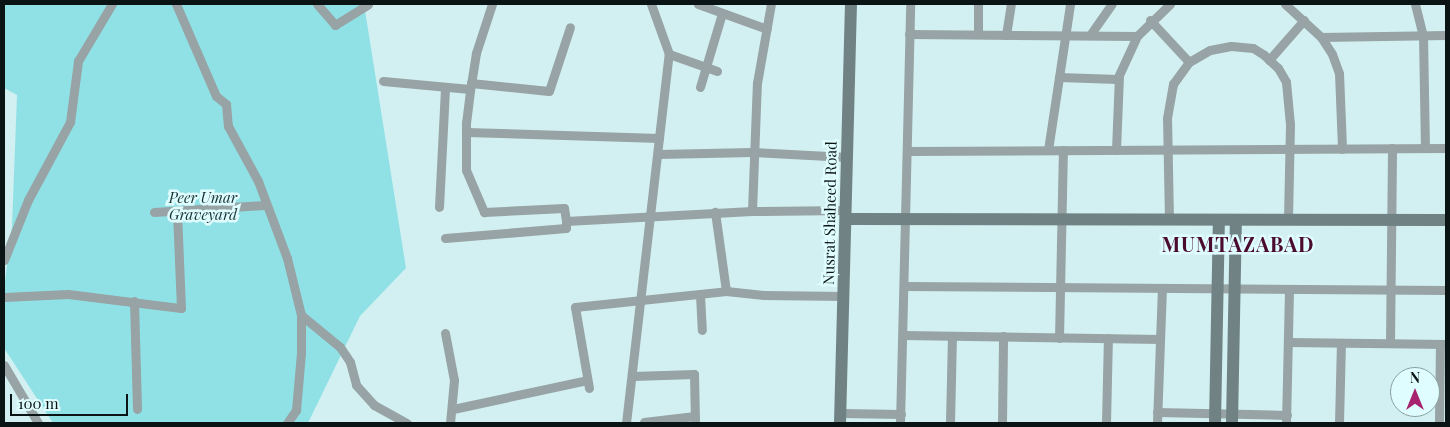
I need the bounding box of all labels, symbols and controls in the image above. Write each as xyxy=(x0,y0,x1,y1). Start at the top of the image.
street label: Nusrat Shaheed Road xyxy=(820,141,840,285)
park label: Peer Umar Graveyard xyxy=(169,188,237,223)
district label: MUMTAZABAD xyxy=(1160,231,1316,255)
north arrow xyxy=(1390,367,1440,417)
text: N xyxy=(1410,368,1420,387)
scale bar xyxy=(12,384,130,416)
text: 100 m xyxy=(18,393,59,413)

